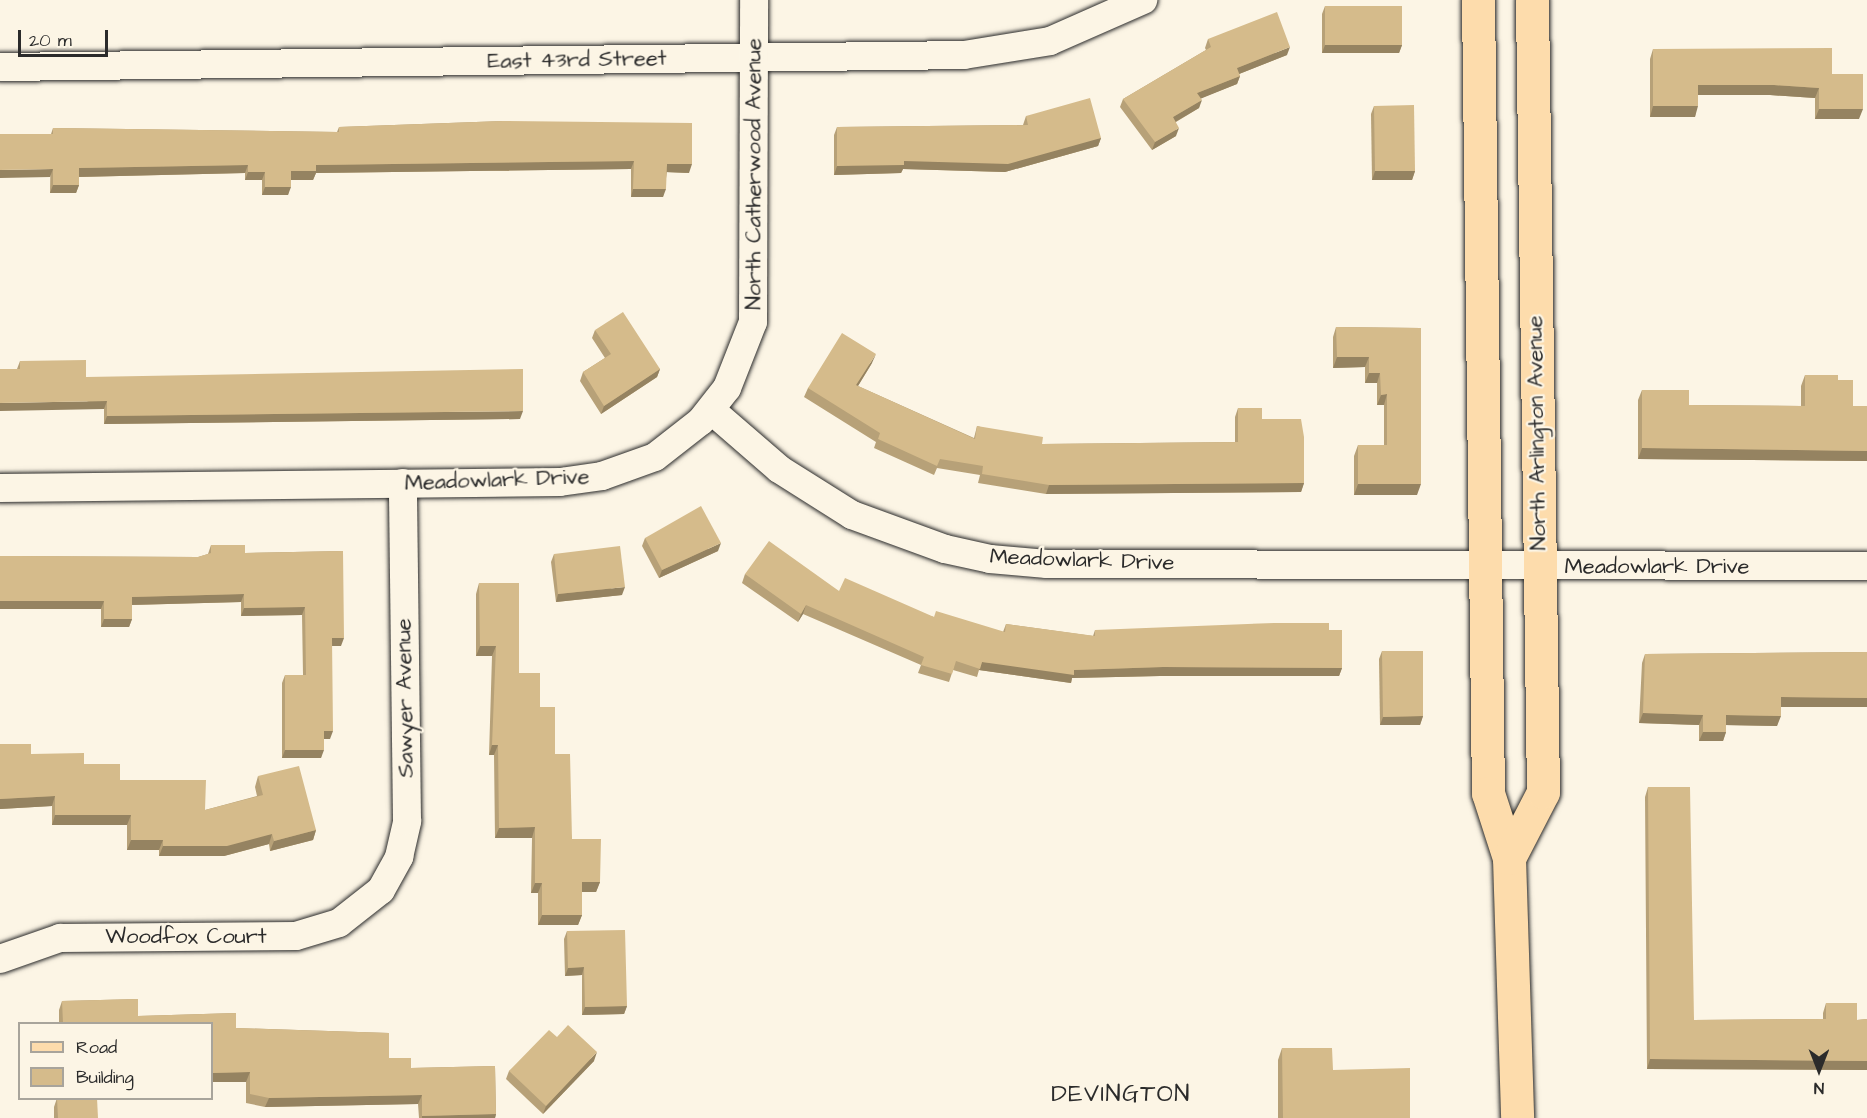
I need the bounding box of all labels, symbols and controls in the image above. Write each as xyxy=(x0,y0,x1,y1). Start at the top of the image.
scale bar xyxy=(21,18,111,56)
text: 20 m xyxy=(29,28,72,53)
street label: North Catherwood Avenue xyxy=(741,38,767,310)
street label: East 43rd Street xyxy=(487,45,667,75)
street label: North Arlington Avenue xyxy=(1522,315,1552,551)
street label: Meadowlark Drive xyxy=(404,464,590,496)
street label: Meadowlark Drive xyxy=(989,544,1175,576)
street label: Meadowlark Drive xyxy=(1565,554,1749,580)
street label: Sawyer Avenue xyxy=(390,618,420,778)
street label: Woodfox Court xyxy=(105,924,267,950)
legend xyxy=(18,1022,213,1100)
text: Road xyxy=(76,1035,117,1060)
north arrow xyxy=(1789,1040,1849,1100)
text: Building xyxy=(76,1065,134,1090)
text: N xyxy=(1814,1077,1824,1099)
district label: DEVINGTON xyxy=(1051,1081,1191,1109)

